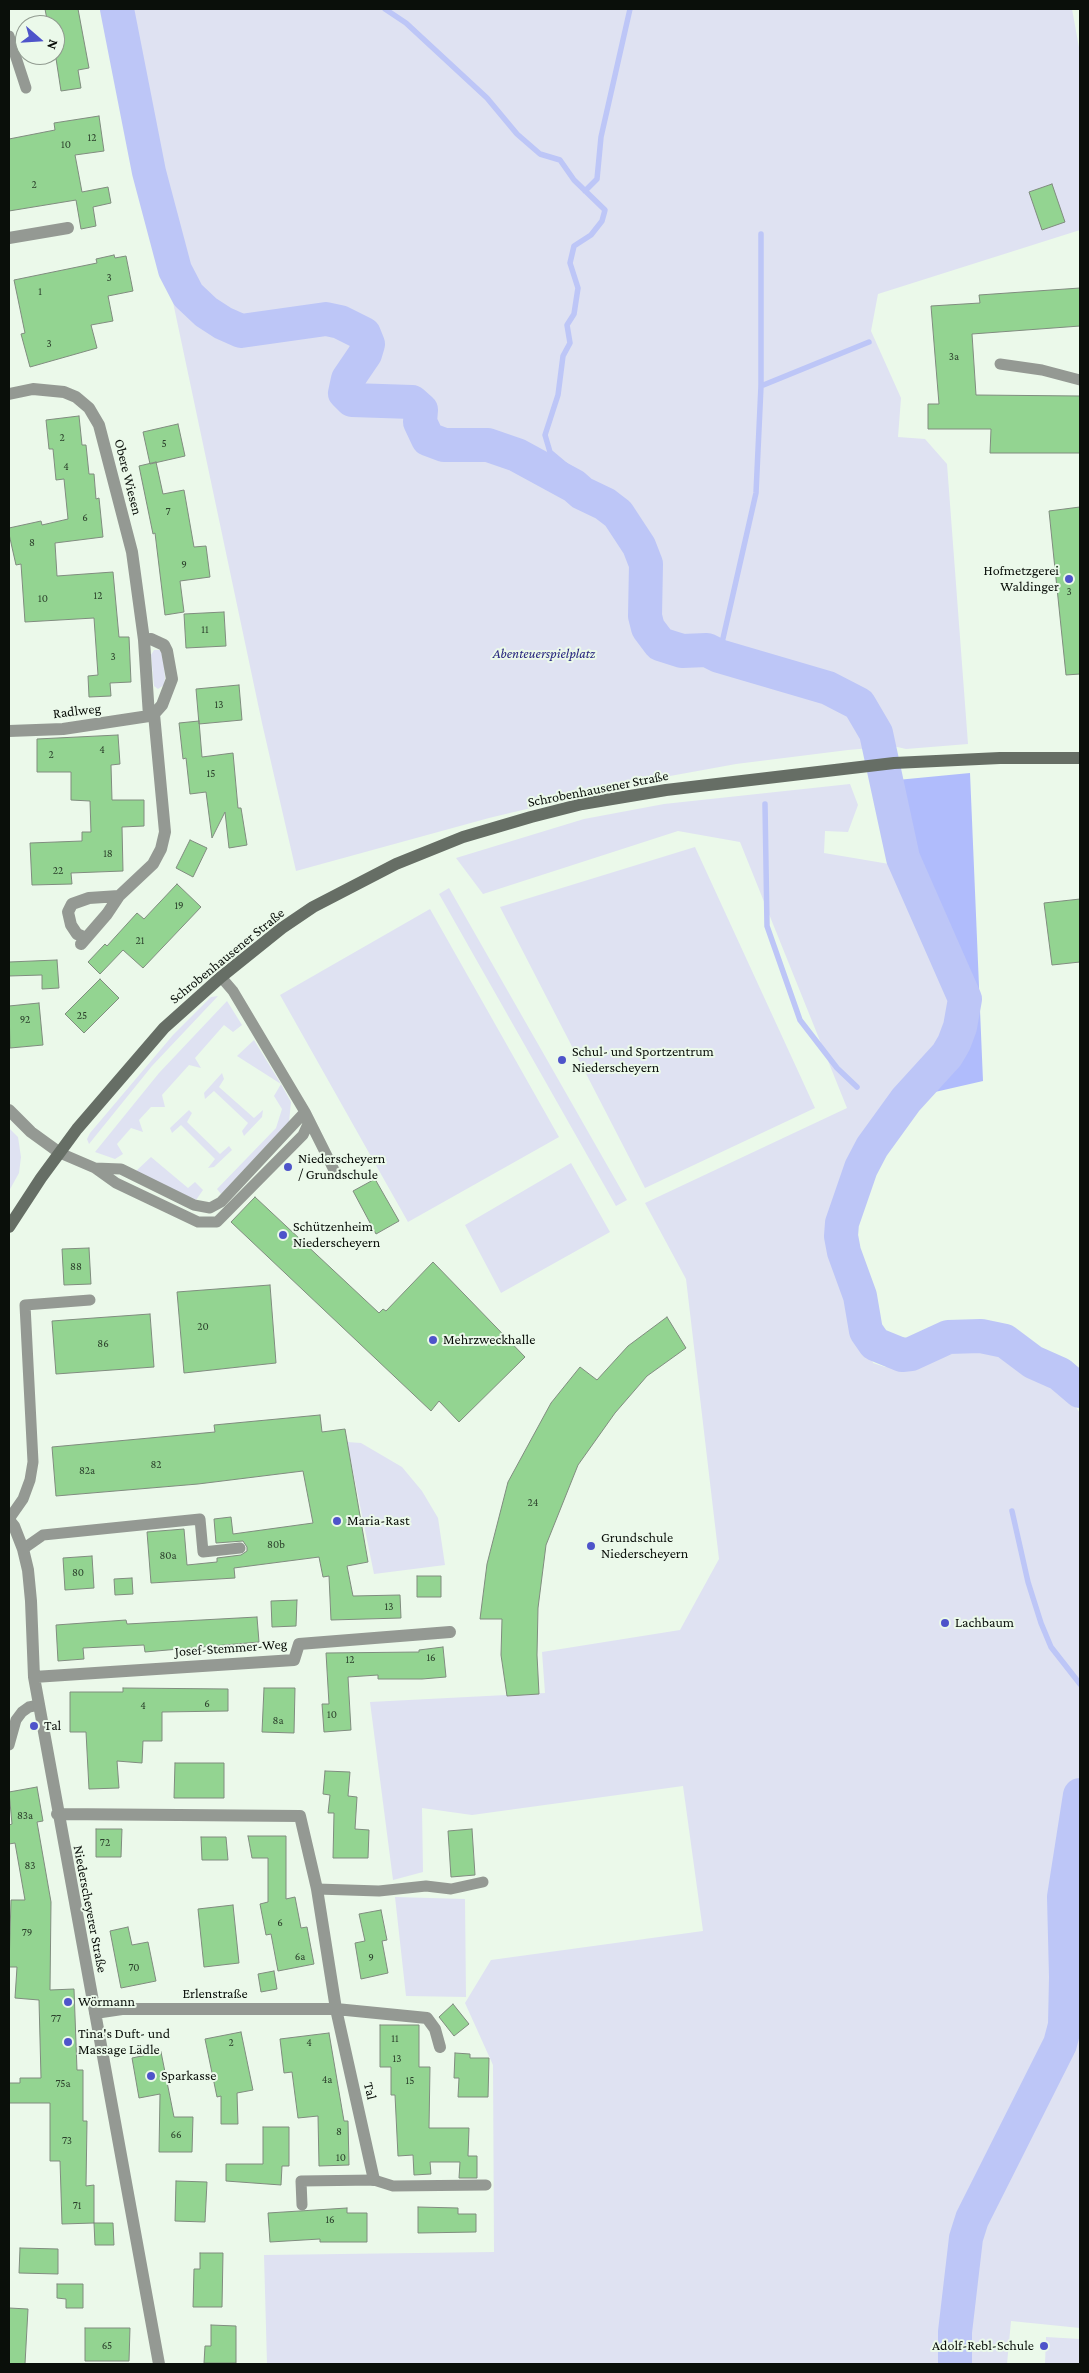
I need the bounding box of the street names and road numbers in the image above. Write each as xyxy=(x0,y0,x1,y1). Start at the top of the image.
street label: Obere Wiesen xyxy=(110,437,146,517)
street label: Radlweg xyxy=(52,700,102,722)
street label: Schrobenhausener Straße xyxy=(526,767,670,811)
street label: Schrobenhausener Straße xyxy=(166,904,288,1008)
street label: Josef-Stemmer-Weg xyxy=(174,1636,288,1660)
street label: Niederscheyerer Straße xyxy=(69,1844,111,1974)
street label: Erlenstraße xyxy=(182,1986,248,2002)
street label: Tal xyxy=(360,2081,380,2101)

